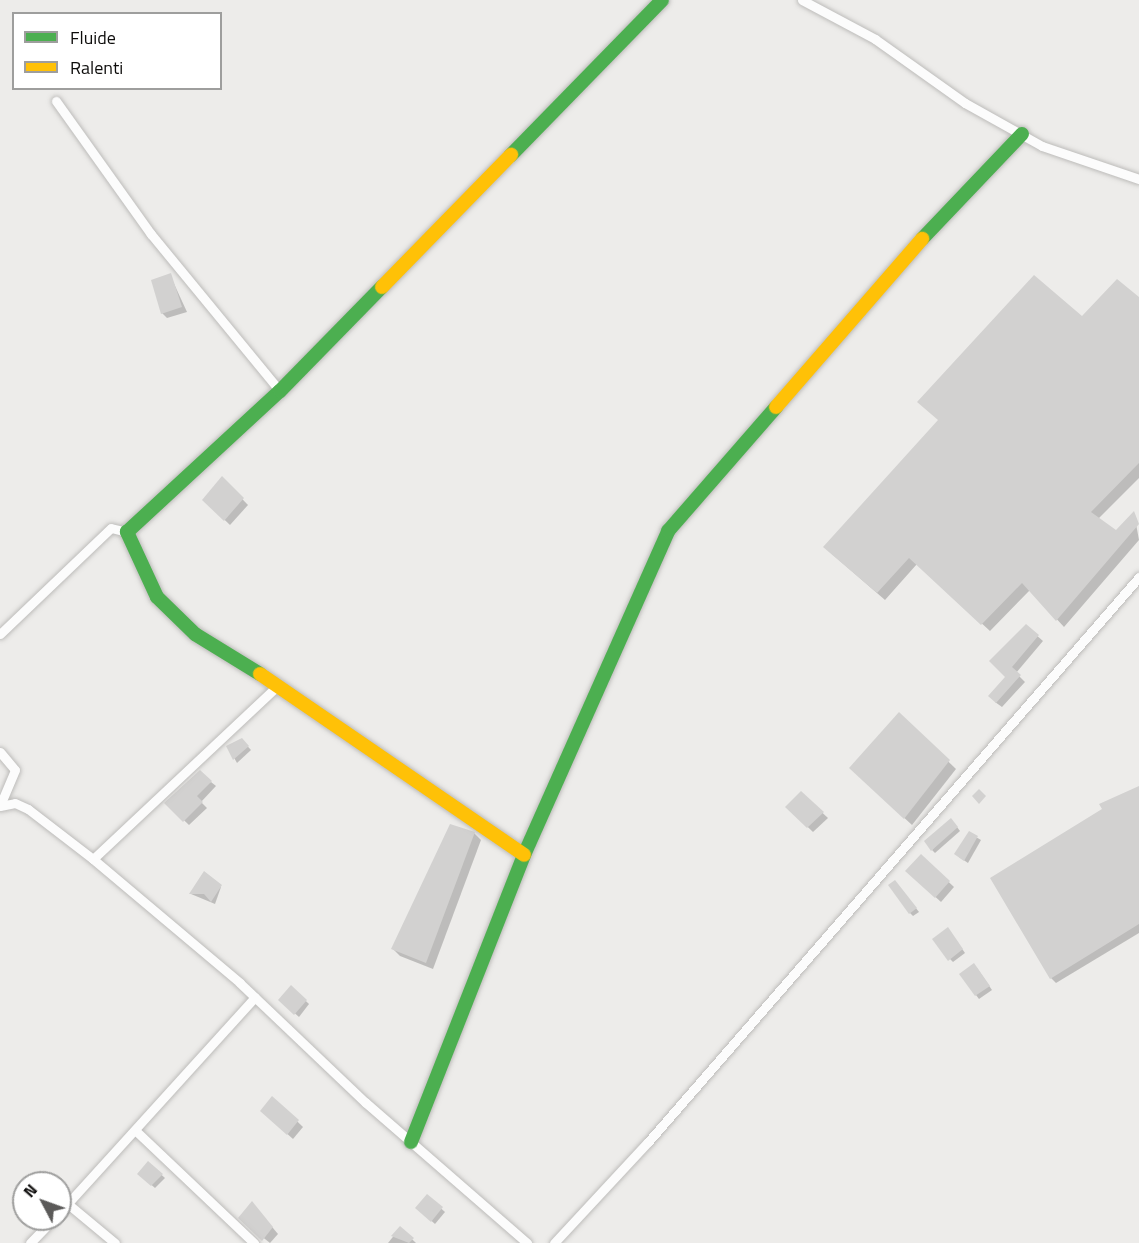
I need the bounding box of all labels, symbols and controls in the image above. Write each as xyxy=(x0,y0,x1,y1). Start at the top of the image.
legend xyxy=(12,12,222,90)
text: Fluide xyxy=(70,24,116,51)
text: Ralenti xyxy=(70,54,123,81)
north arrow xyxy=(12,1171,72,1231)
text: N xyxy=(17,1178,43,1203)

